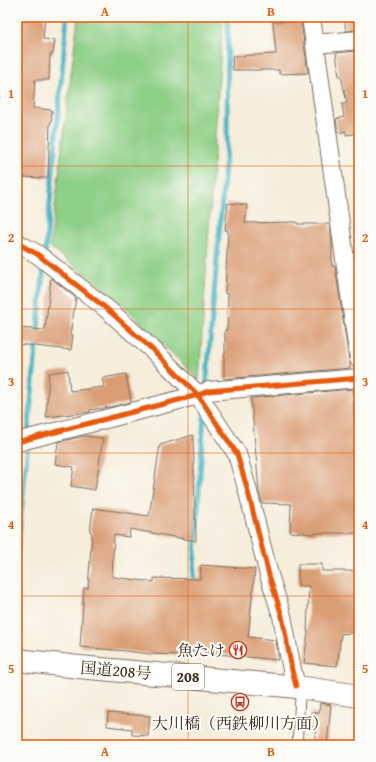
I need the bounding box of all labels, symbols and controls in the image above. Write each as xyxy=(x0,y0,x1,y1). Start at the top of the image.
text: A xyxy=(101,2,110,21)
text: B xyxy=(267,2,275,21)
text: 1 xyxy=(8,84,14,103)
text: 1 xyxy=(362,84,368,103)
text: 2 xyxy=(8,228,15,247)
text: 2 xyxy=(362,228,369,247)
text: 3 xyxy=(8,372,14,391)
text: 3 xyxy=(362,372,368,391)
text: 4 xyxy=(8,515,15,534)
text: 4 xyxy=(362,515,369,534)
place label: 魚たけ xyxy=(177,638,225,662)
restaurant icon: 魚たけ xyxy=(228,640,248,660)
street label: 国道208号 xyxy=(80,655,152,685)
text: 5 xyxy=(8,659,15,678)
text: 5 xyxy=(362,659,369,678)
road number: 208 xyxy=(172,664,204,690)
bus stop icon: 大川橋（西鉄柳川方面） xyxy=(230,692,250,712)
place label: 大川橋（西鉄柳川方面） xyxy=(152,711,328,735)
text: A xyxy=(101,742,110,761)
text: B xyxy=(267,742,275,761)

